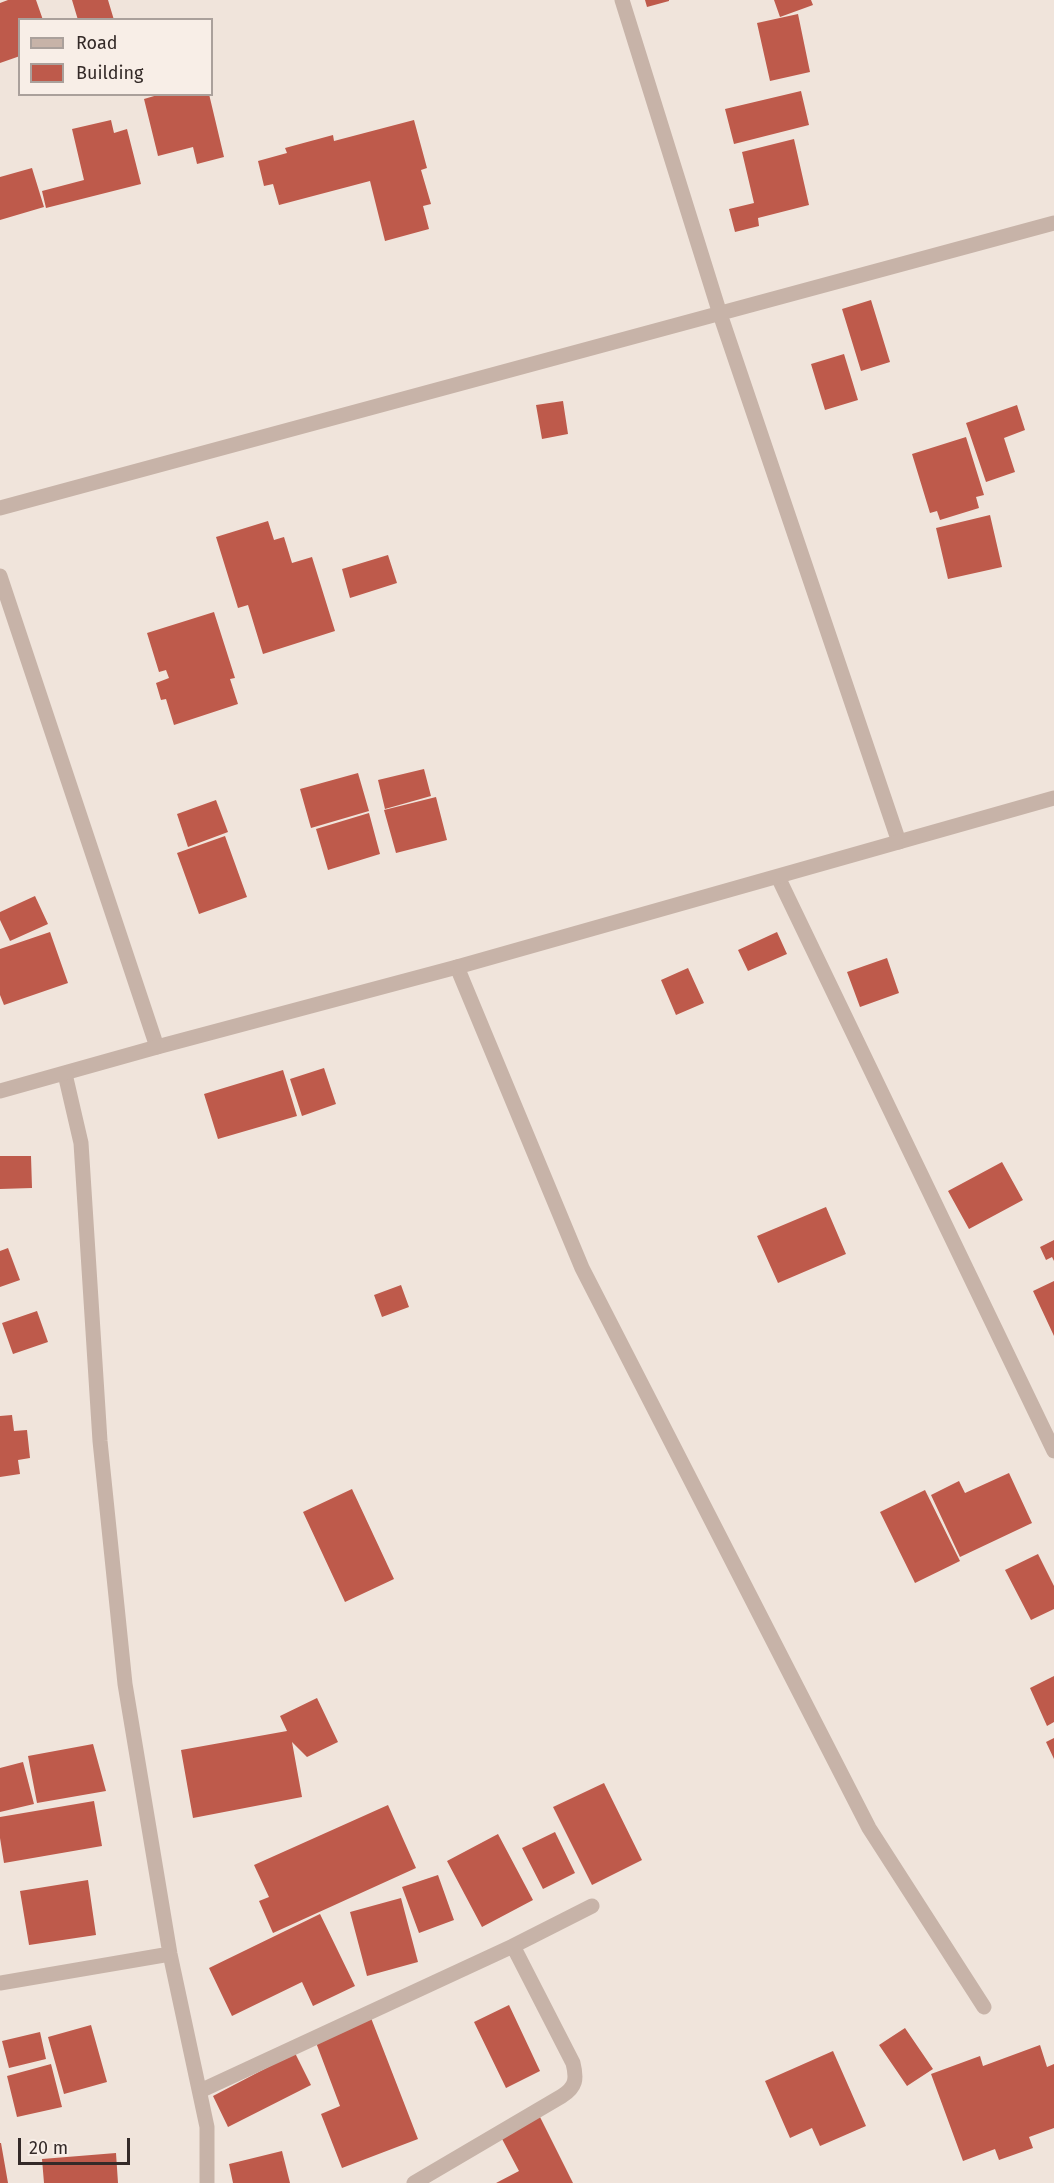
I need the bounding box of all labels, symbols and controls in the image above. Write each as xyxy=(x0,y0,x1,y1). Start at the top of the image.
legend xyxy=(18,18,213,96)
text: Road xyxy=(76,32,118,54)
text: Building xyxy=(76,62,143,84)
scale bar xyxy=(21,2126,134,2164)
text: 20 m xyxy=(29,2137,68,2159)

